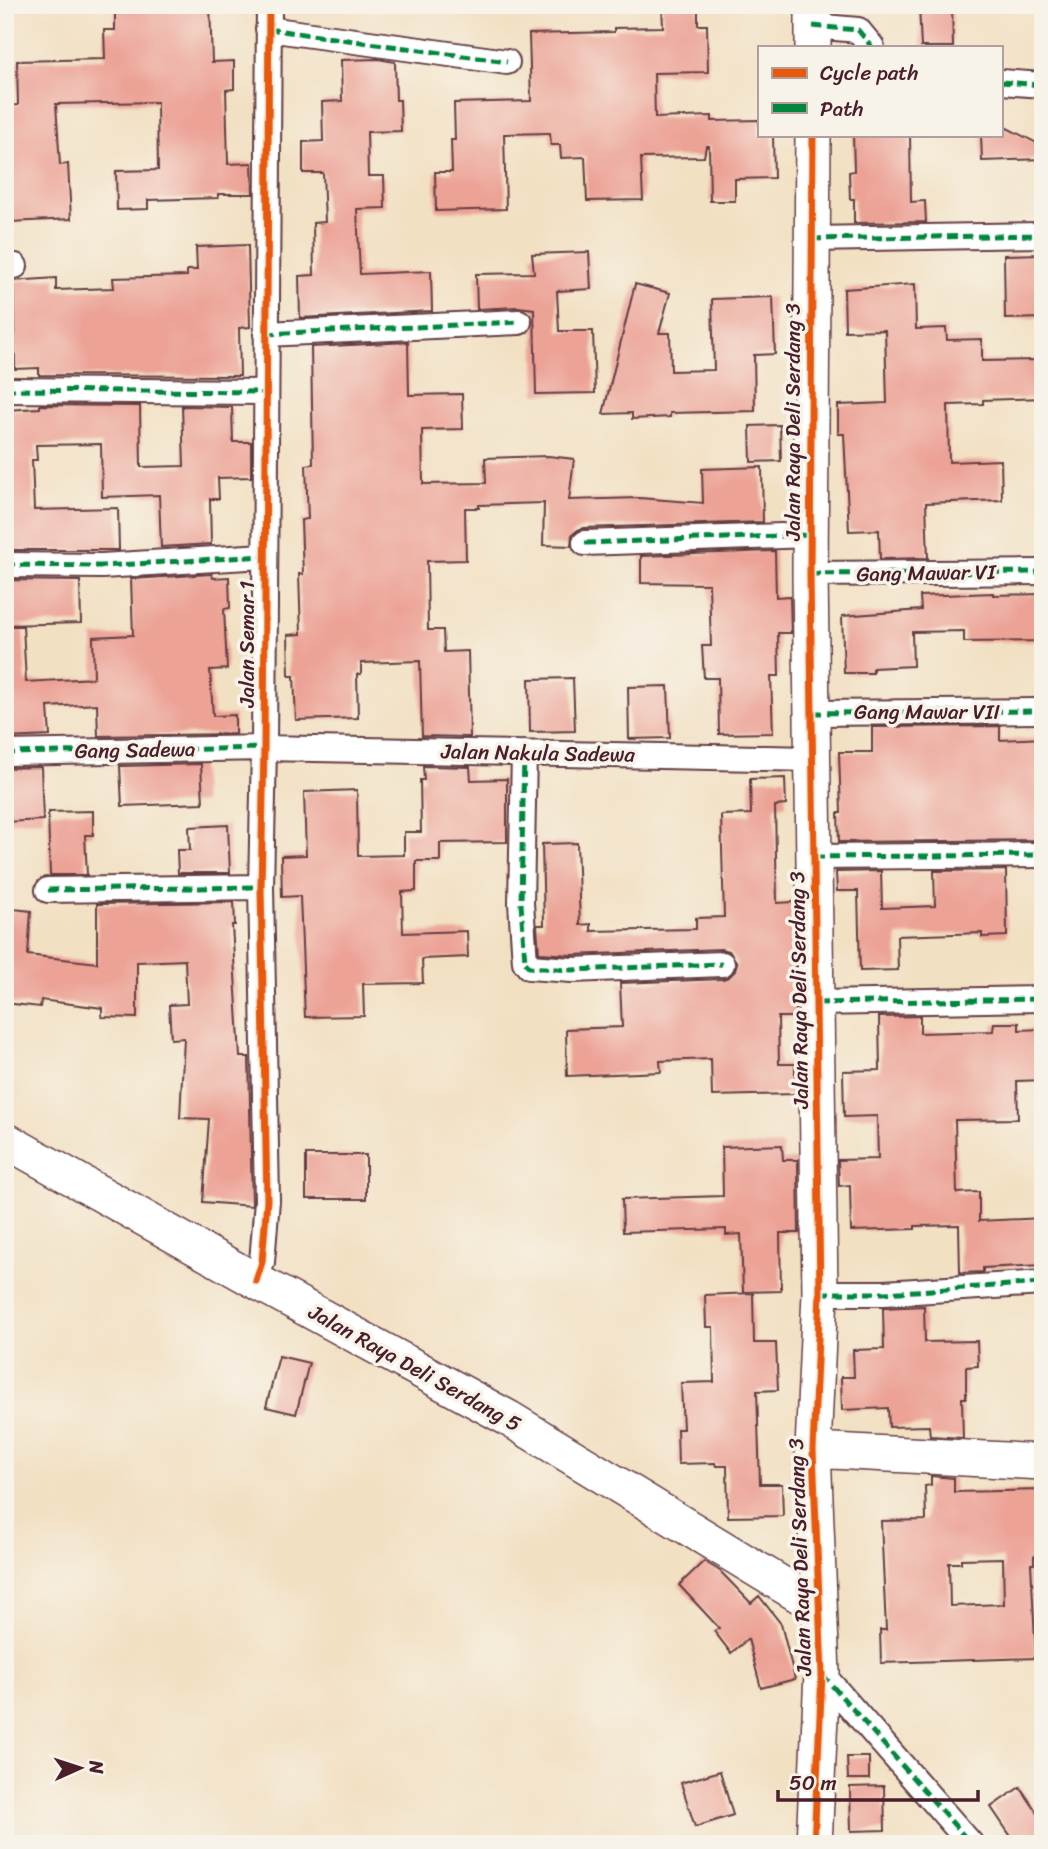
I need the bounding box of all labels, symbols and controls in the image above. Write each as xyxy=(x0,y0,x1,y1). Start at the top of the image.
legend xyxy=(758,46,1002,136)
text: Cycle path xyxy=(820,54,919,92)
text: Path xyxy=(820,90,863,128)
street label: Jalan Raya Deli Serdang 3 xyxy=(774,303,812,542)
street label: Gang Mawar VI xyxy=(856,553,998,593)
street label: Jalan Semar 1 xyxy=(228,581,266,708)
street label: Gang Mawar VII xyxy=(854,693,1000,731)
street label: Gang Sadewa xyxy=(74,730,196,770)
street label: Jalan Nakula Sadewa xyxy=(440,732,636,774)
street label: Jalan Raya Deli Serdang 3 xyxy=(778,870,820,1110)
street label: Jalan Raya Deli Serdang 5 xyxy=(301,1293,529,1443)
street label: Jalan Raya Deli Serdang 3 xyxy=(777,1437,823,1677)
north arrow xyxy=(46,1734,116,1804)
scale bar xyxy=(778,1758,978,1802)
text: N xyxy=(80,1759,113,1775)
text: 50 m xyxy=(789,1764,837,1802)

